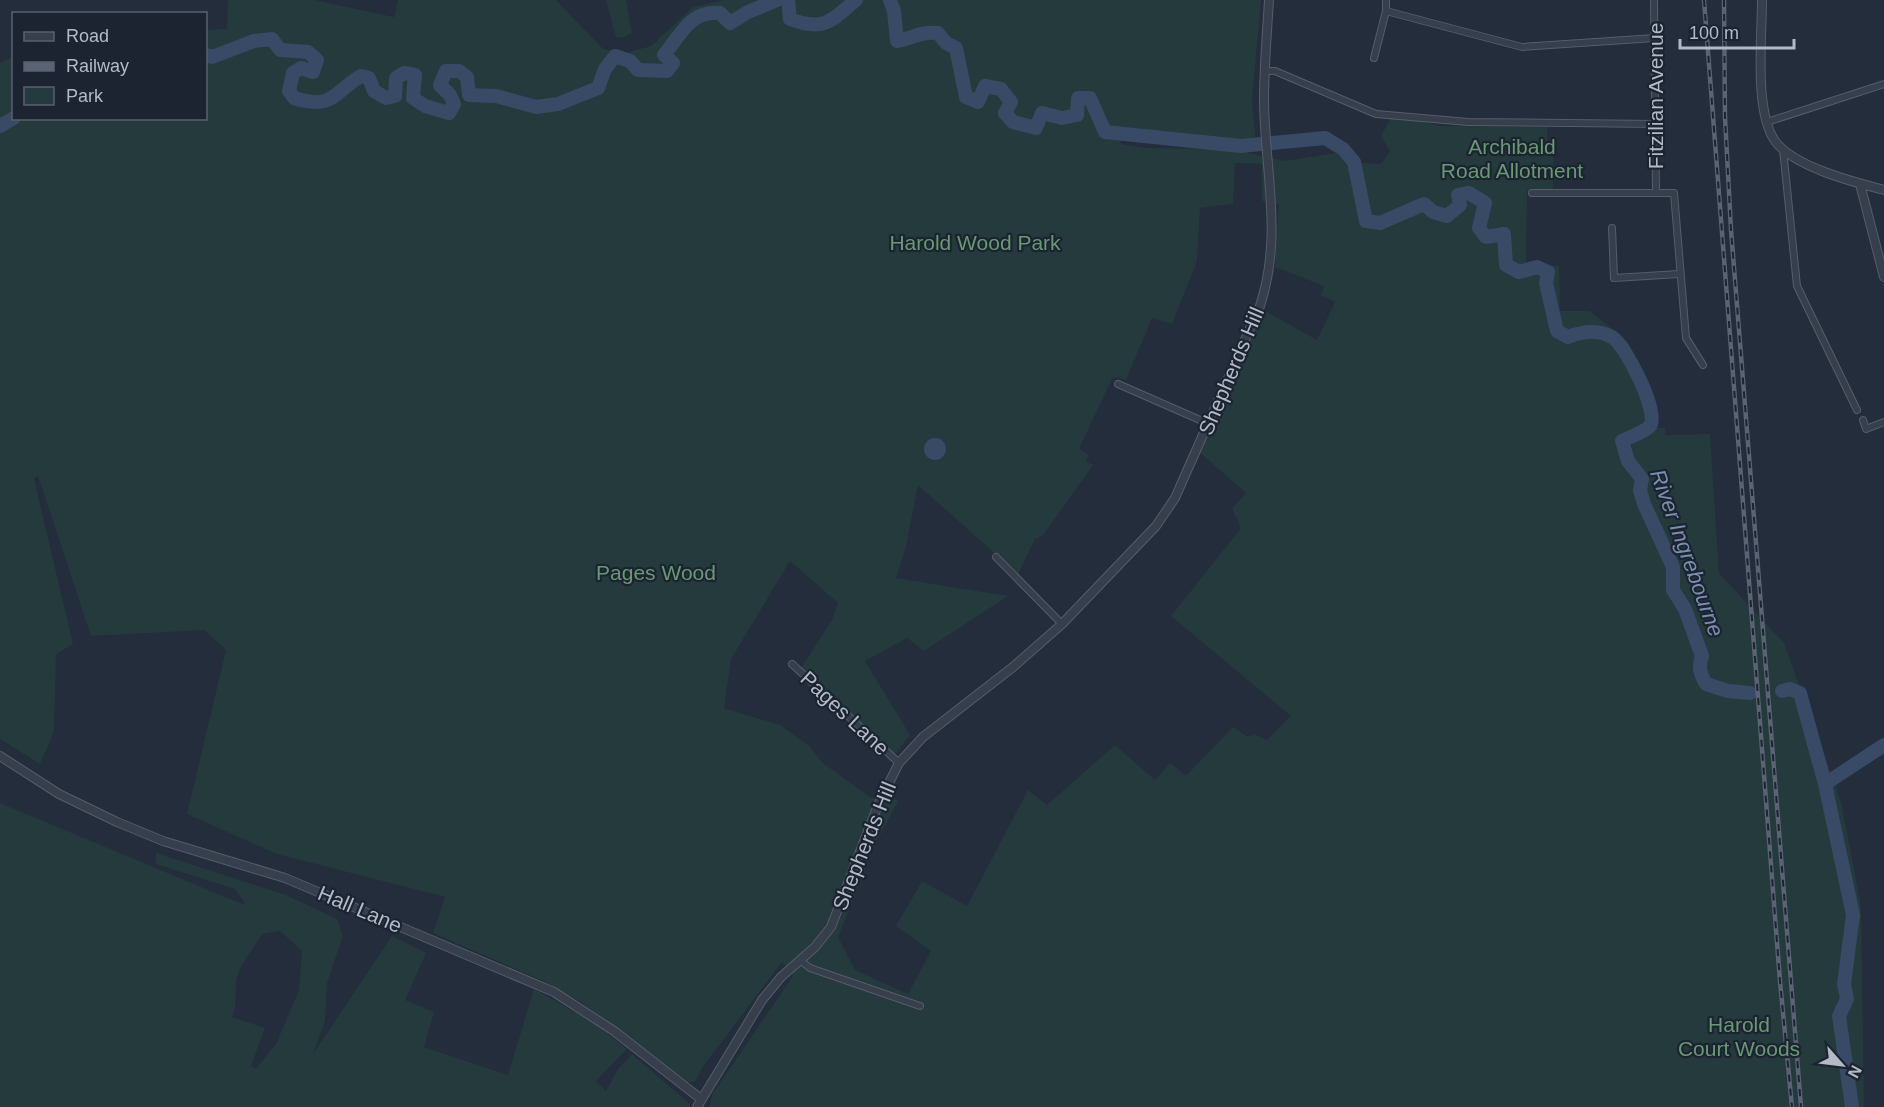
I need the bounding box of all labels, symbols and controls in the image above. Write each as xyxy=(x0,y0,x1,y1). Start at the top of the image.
legend xyxy=(12,12,207,120)
scale bar xyxy=(1680,12,1794,50)
street label: Fitzilian Avenue xyxy=(1644,23,1667,169)
text: 100 m xyxy=(1689,23,1739,43)
text: Road xyxy=(66,26,109,46)
text: Railway xyxy=(66,56,129,76)
text: Park xyxy=(66,86,104,106)
park label: Archibald Road Allotment xyxy=(1441,135,1583,182)
park label: Harold Wood Park xyxy=(889,231,1061,254)
street label: Shepherds Hill xyxy=(1194,304,1268,438)
water label: River Ingrebourne xyxy=(1645,466,1729,640)
park label: Pages Wood xyxy=(596,561,716,584)
street label: Pages Lane xyxy=(796,666,894,760)
street label: Shepherds Hill xyxy=(828,778,900,914)
street label: Hall Lane xyxy=(315,881,405,937)
park label: Harold Court Woods xyxy=(1678,1013,1800,1060)
north arrow xyxy=(1812,1035,1872,1095)
text: N xyxy=(1845,1063,1865,1081)

